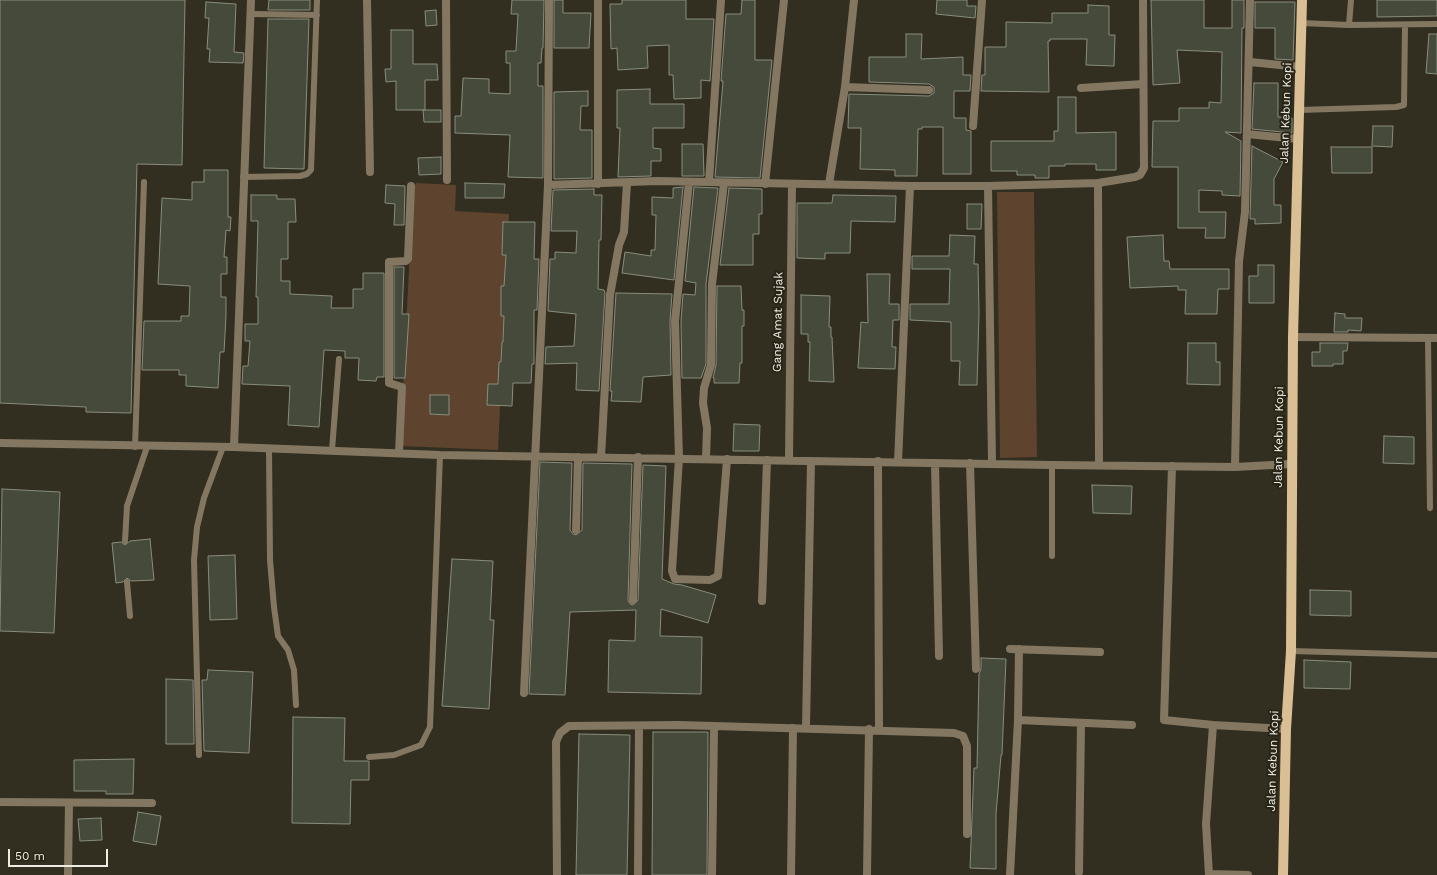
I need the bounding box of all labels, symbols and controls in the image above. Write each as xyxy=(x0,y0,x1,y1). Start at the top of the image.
street label: Jalan Kebun Kopi xyxy=(1277,62,1295,164)
street label: Gang Amat Sujak xyxy=(770,272,786,372)
street label: Jalan Kebun Kopi xyxy=(1271,386,1287,488)
street label: Jalan Kebun Kopi xyxy=(1264,710,1282,812)
scale bar xyxy=(10,841,110,867)
text: 50 m xyxy=(15,849,45,863)

